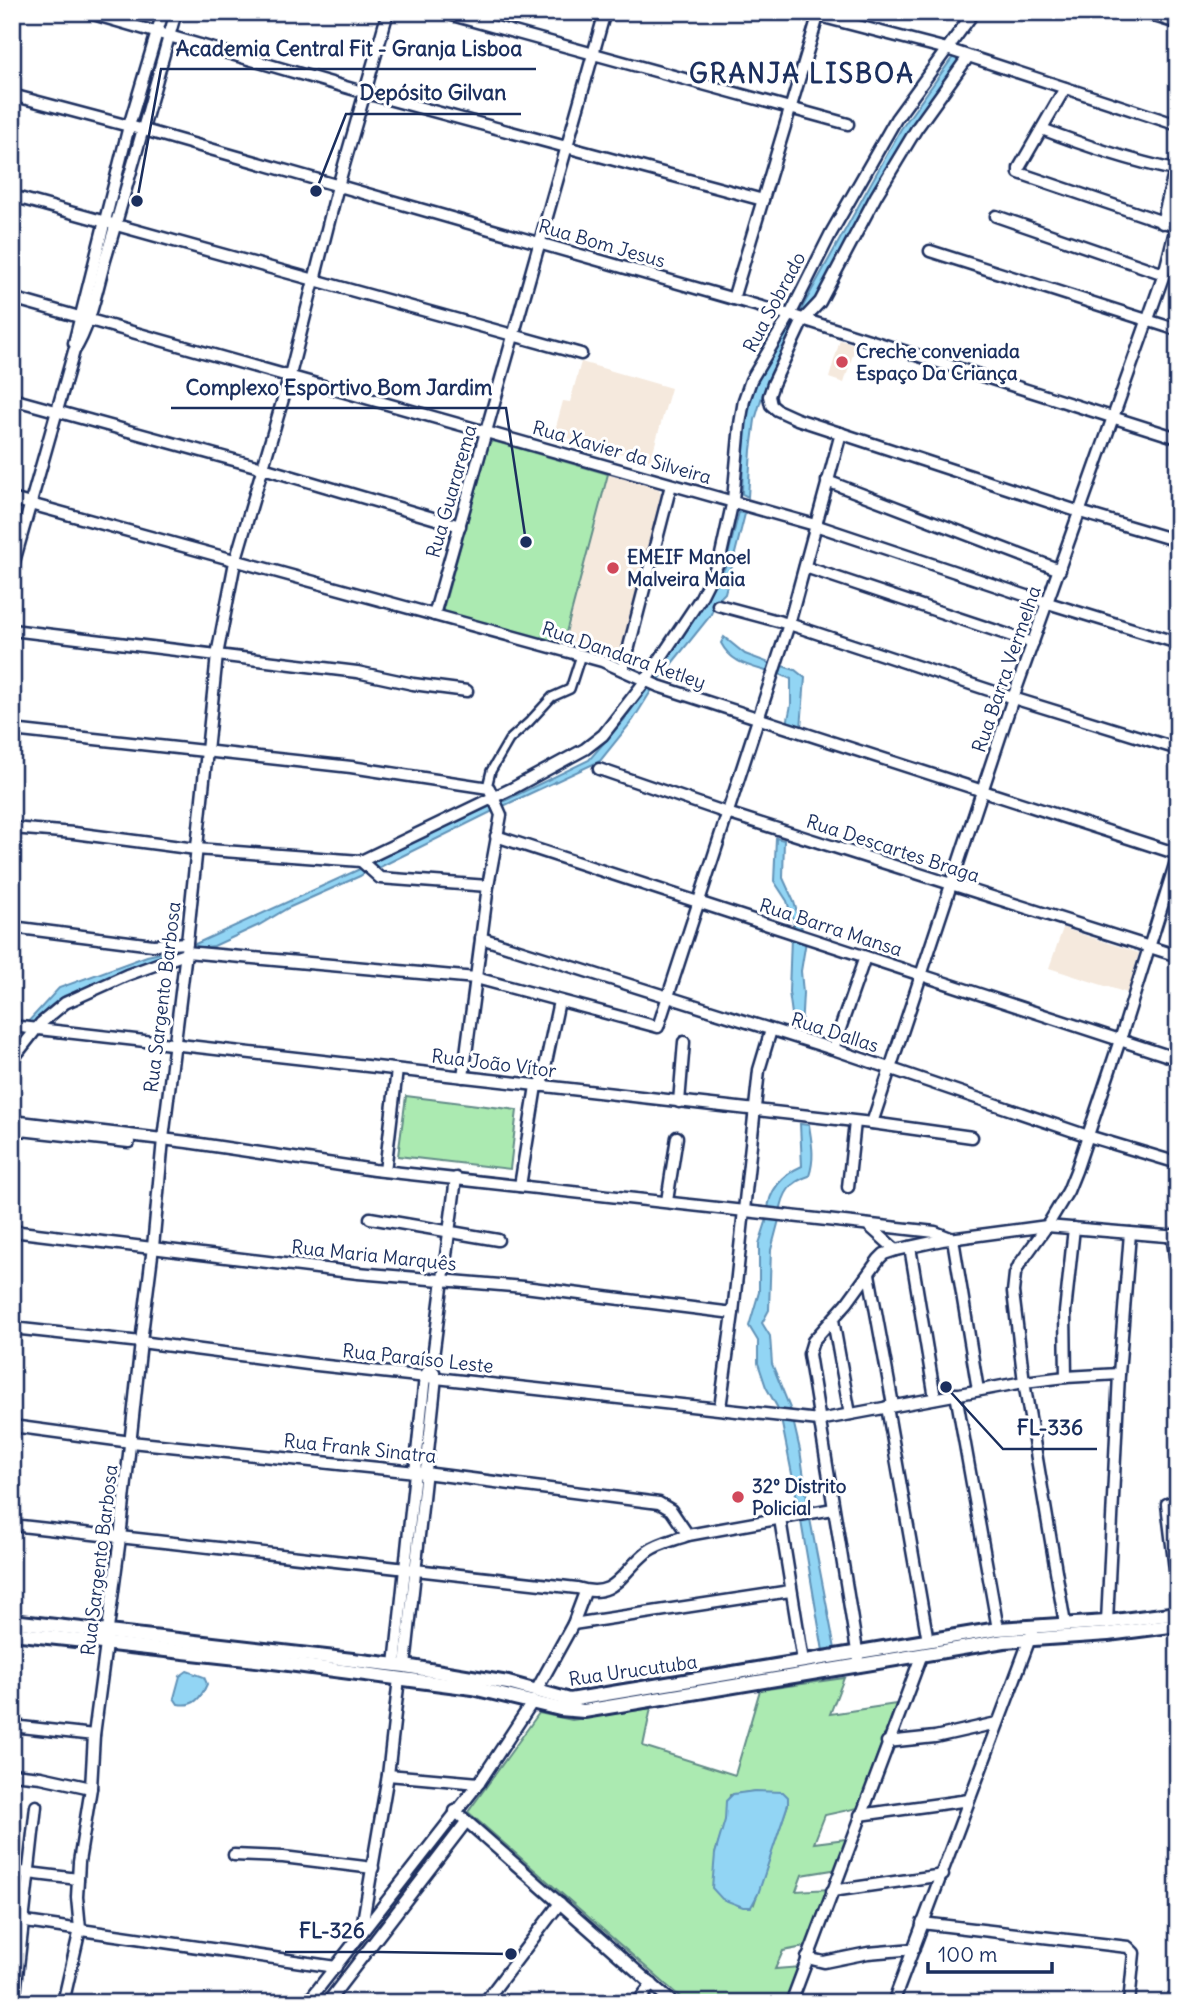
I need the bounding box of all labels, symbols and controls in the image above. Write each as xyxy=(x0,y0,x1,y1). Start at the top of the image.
callout: Academia Central Fit - Granja Lisboa xyxy=(161,27,536,69)
text: Academia Central Fit - Granja Lisboa xyxy=(176,35,522,62)
district label: GRANJA LISBOA xyxy=(689,57,915,90)
callout: Depósito Gilvan xyxy=(346,72,521,114)
text: Depósito Gilvan xyxy=(360,79,506,106)
street label: Rua Bom Jesus xyxy=(536,213,668,273)
street label: Rua Sobrado xyxy=(738,248,810,356)
place label: Creche conveniada Espaço Da Criança xyxy=(856,339,1020,385)
marker: Creche conveniada Espaço Da Criança xyxy=(834,354,850,370)
callout: Complexo Esportivo Bom Jardim xyxy=(171,366,506,408)
text: Complexo Esportivo Bom Jardim xyxy=(186,374,493,401)
street label: Rua Xavier da Silveira xyxy=(530,415,714,489)
street label: Rua Guararema xyxy=(421,422,481,560)
place label: EMEIF Manoel Malveira Maia xyxy=(627,545,751,591)
marker: EMEIF Manoel Malveira Maia xyxy=(605,560,621,576)
street label: Rua Barra Vermelha xyxy=(966,582,1046,755)
street label: Rua Dandara Ketley xyxy=(539,616,709,694)
street label: Rua Descartes Braga xyxy=(803,809,983,887)
street label: Rua Barra Mansa xyxy=(756,893,906,961)
street label: Rua Sargento Barbosa xyxy=(138,900,186,1094)
street label: Rua Dallas xyxy=(788,1007,882,1057)
street label: Rua João Vítor xyxy=(430,1043,558,1083)
street label: Rua Maria Marquês xyxy=(290,1234,458,1276)
street label: Rua Paraíso Leste xyxy=(341,1338,495,1378)
callout: FL-336 xyxy=(1003,1407,1097,1449)
text: FL-336 xyxy=(1017,1414,1083,1441)
street label: Rua Frank Sinatra xyxy=(282,1428,438,1468)
street label: Rua Sargento Barbosa xyxy=(75,1463,123,1657)
place label: 32º Distrito Policial xyxy=(752,1474,847,1520)
marker: 32º Distrito Policial xyxy=(730,1489,746,1505)
street label: Rua Urucutuba xyxy=(567,1649,699,1691)
callout: FL-326 xyxy=(285,1910,379,1952)
text: FL-326 xyxy=(299,1917,365,1944)
scale bar xyxy=(928,1931,1052,1975)
text: 100 m xyxy=(938,1941,997,1968)

